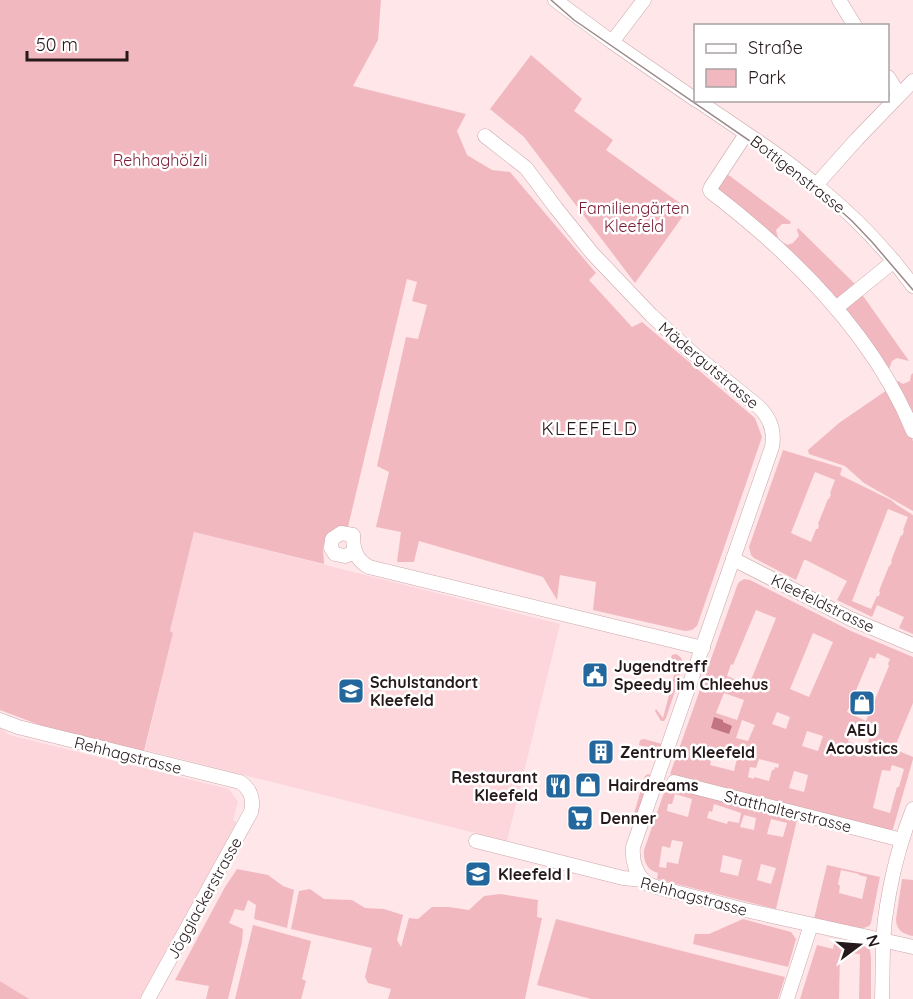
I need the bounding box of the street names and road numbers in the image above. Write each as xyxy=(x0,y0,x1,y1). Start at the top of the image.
street label: Bottigenstrasse xyxy=(747,131,849,217)
street label: Mädergutstrasse xyxy=(655,317,763,413)
street label: Kleefeldstrasse xyxy=(768,569,878,637)
street label: Rehhagstrasse xyxy=(72,732,184,778)
street label: Statthalterstrasse xyxy=(722,786,854,836)
street label: Jöggiackerstrasse xyxy=(162,834,246,962)
street label: Rehhagstrasse xyxy=(638,872,750,920)

